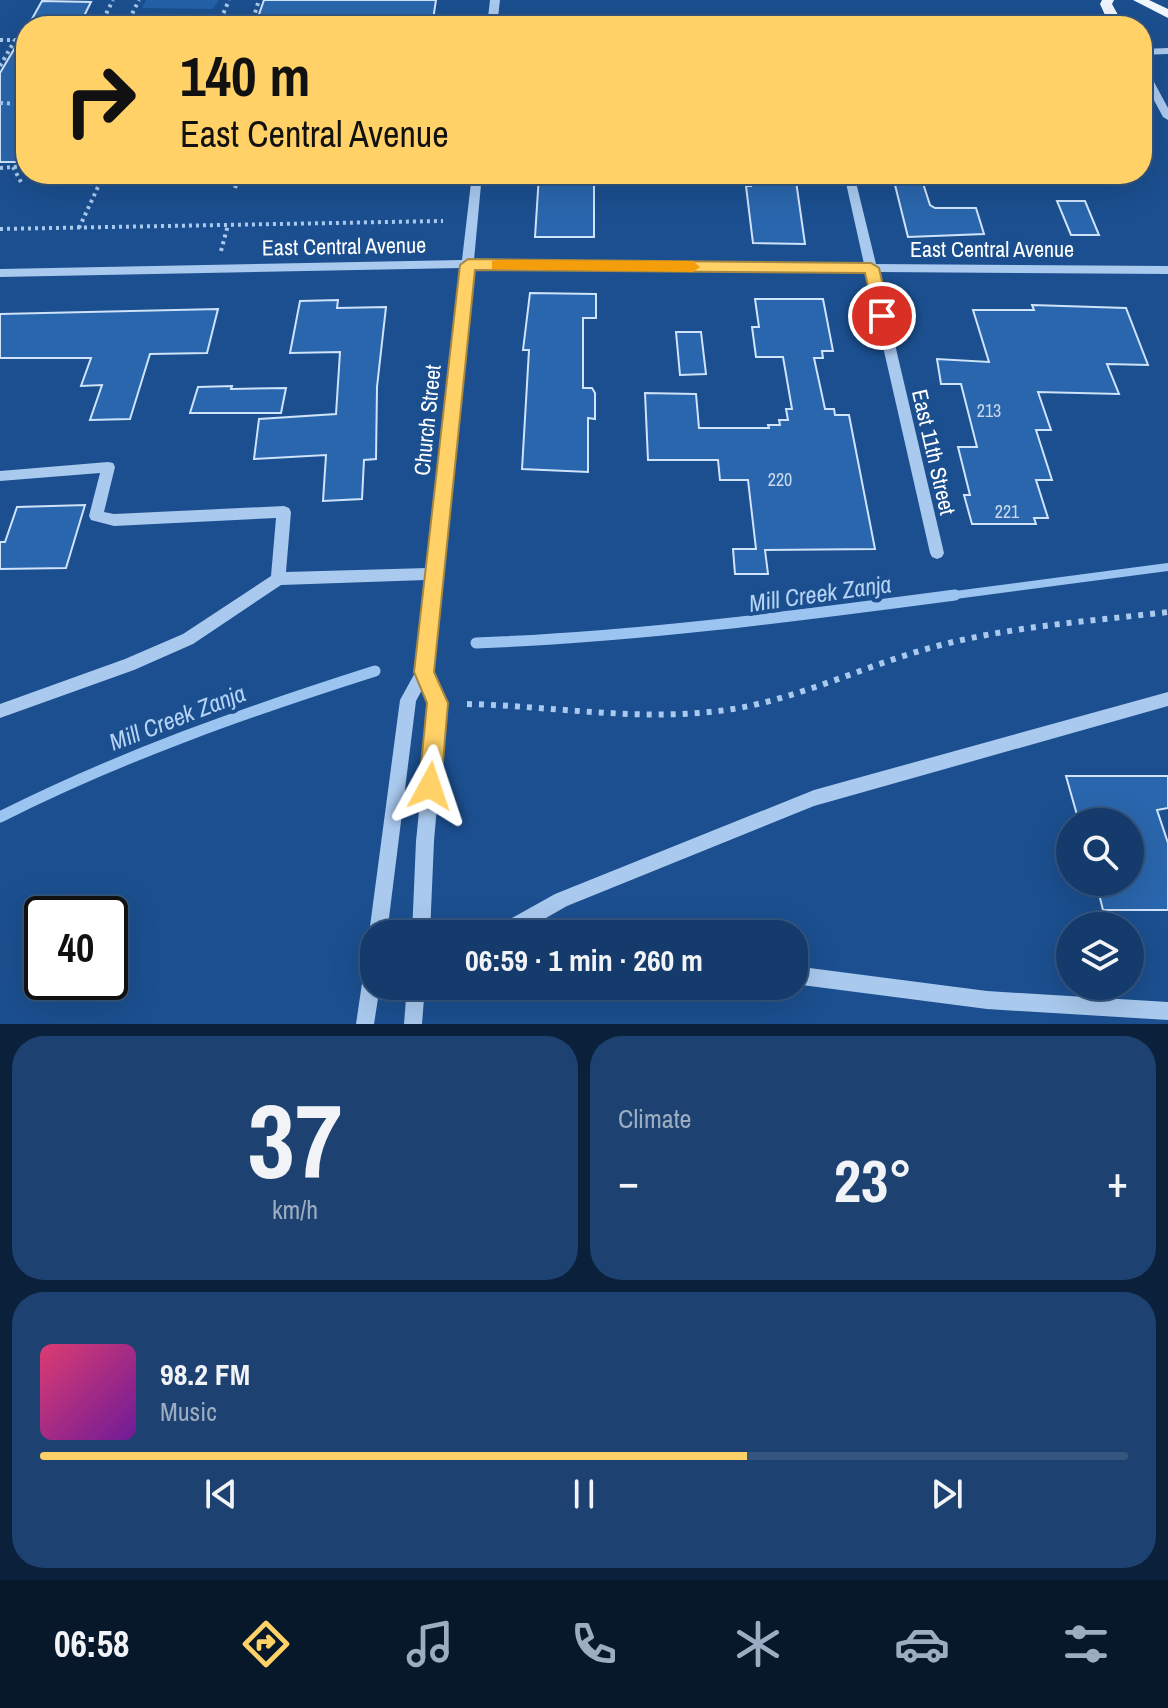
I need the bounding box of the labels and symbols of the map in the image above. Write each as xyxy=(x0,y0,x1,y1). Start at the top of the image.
street label: East Central Avenue xyxy=(262,230,426,262)
street label: East Central Avenue xyxy=(910,234,1074,264)
pin xyxy=(848,282,916,350)
street label: Church Street xyxy=(406,363,448,477)
street label: East 11th Street xyxy=(905,386,963,518)
house number: 213 xyxy=(977,398,1001,423)
house number: 220 xyxy=(768,467,792,492)
house number: 221 xyxy=(995,499,1020,524)
water label: Mill Creek Zanja xyxy=(747,567,893,619)
water label: Mill Creek Zanja xyxy=(104,676,250,758)
position arrow xyxy=(388,744,472,828)
speed limit sign: 40 xyxy=(24,896,128,1000)

